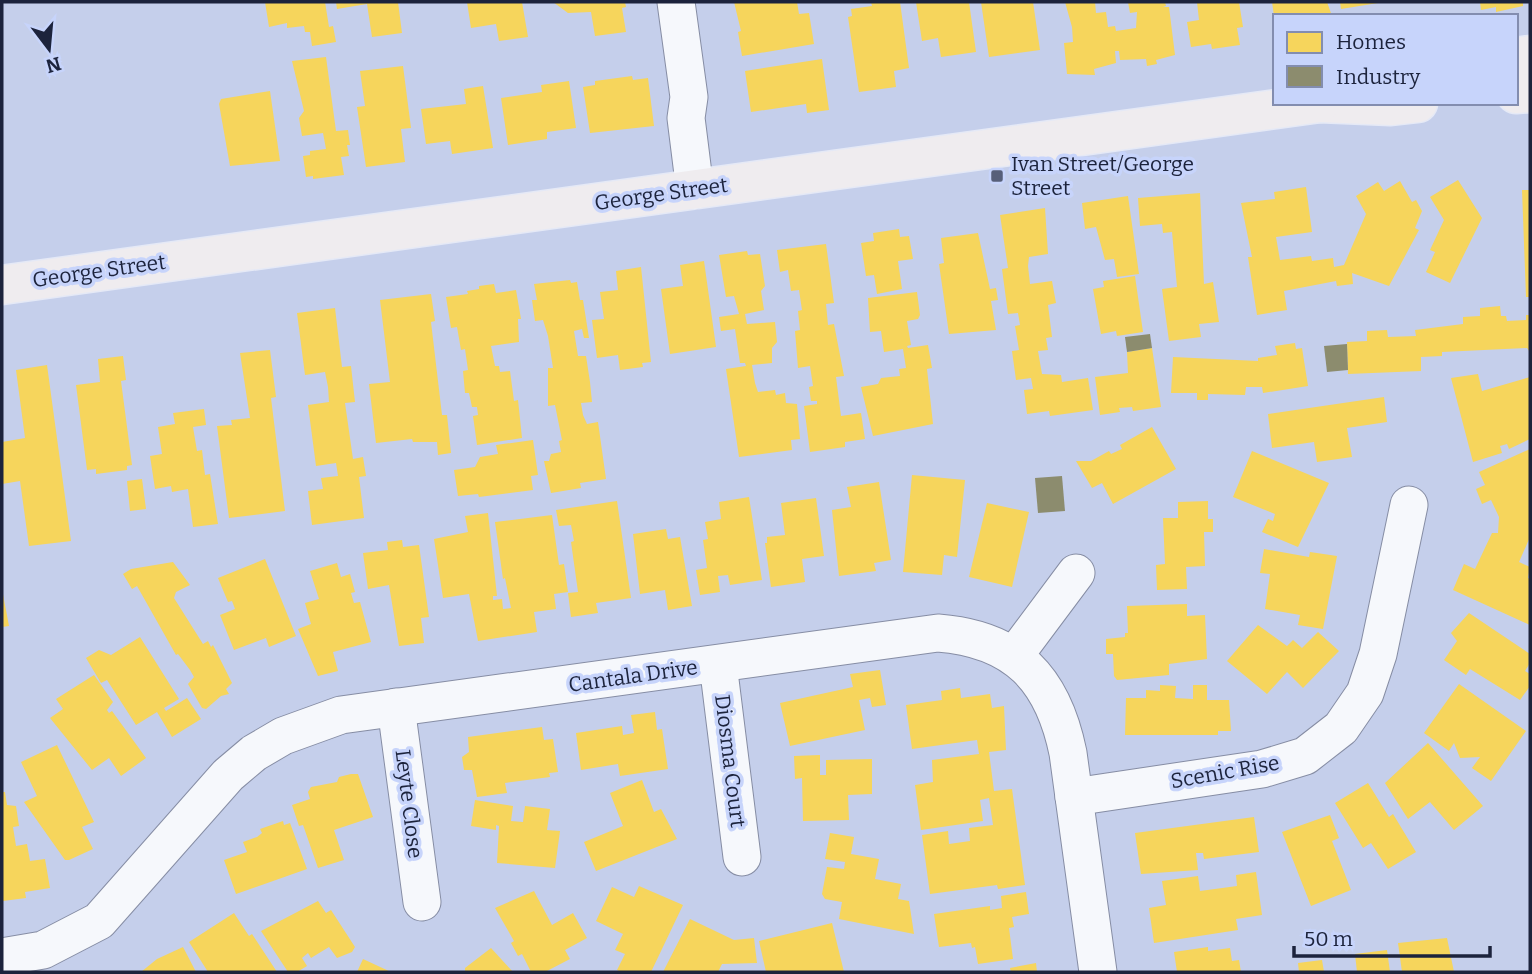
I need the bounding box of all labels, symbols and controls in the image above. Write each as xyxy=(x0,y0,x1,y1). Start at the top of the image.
north arrow xyxy=(14,14,84,84)
legend xyxy=(1273,14,1518,105)
text: Homes xyxy=(1336,29,1406,55)
text: N xyxy=(43,52,64,78)
text: Industry xyxy=(1336,64,1421,90)
place label: Ivan Street/George Street xyxy=(1011,151,1194,201)
marker: Ivan Street/George Street xyxy=(989,168,1005,184)
street label: George Street xyxy=(593,172,730,216)
street label: George Street xyxy=(31,249,168,293)
street label: Cantala Drive xyxy=(567,654,699,698)
street label: Diosma Court xyxy=(709,693,751,829)
street label: Leyte Close xyxy=(389,748,429,860)
street label: Scenic Rise xyxy=(1169,750,1281,794)
scale bar xyxy=(1294,914,1490,958)
text: 50 m xyxy=(1304,926,1353,952)

